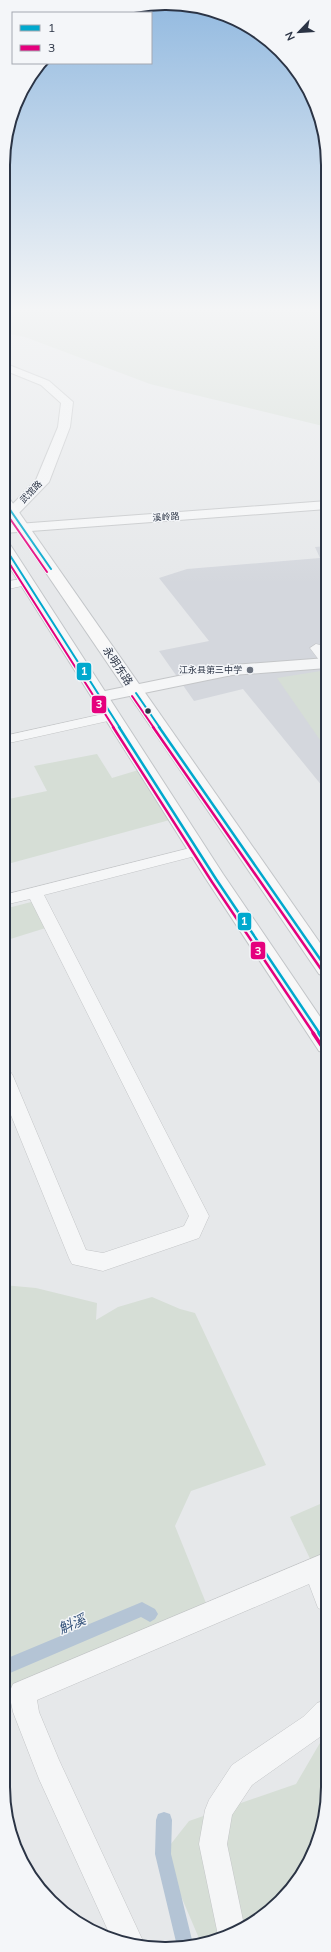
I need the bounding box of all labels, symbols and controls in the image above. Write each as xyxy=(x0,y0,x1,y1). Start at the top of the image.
legend xyxy=(12,12,152,64)
north arrow xyxy=(279,12,319,52)
text: 1 xyxy=(48,20,55,35)
text: N xyxy=(282,30,298,43)
text: 3 xyxy=(48,40,55,55)
street label: 武馆路 xyxy=(17,478,44,505)
street label: 溪岭路 xyxy=(152,510,180,523)
street label: 永明东路 xyxy=(100,644,136,688)
line badge: 1 xyxy=(76,662,92,681)
text: 1 xyxy=(81,664,88,678)
place label: 江永县第三中学 xyxy=(179,664,242,675)
marker: 江永县第三中学 xyxy=(245,665,255,675)
line badge: 3 xyxy=(91,695,107,714)
text: 3 xyxy=(96,697,103,711)
unlabelled marker xyxy=(143,706,153,716)
line badge: 1 xyxy=(237,912,252,931)
text: 1 xyxy=(241,914,248,928)
line badge: 3 xyxy=(250,941,266,960)
text: 3 xyxy=(255,944,262,958)
water label: 斛溪 xyxy=(56,1609,90,1638)

